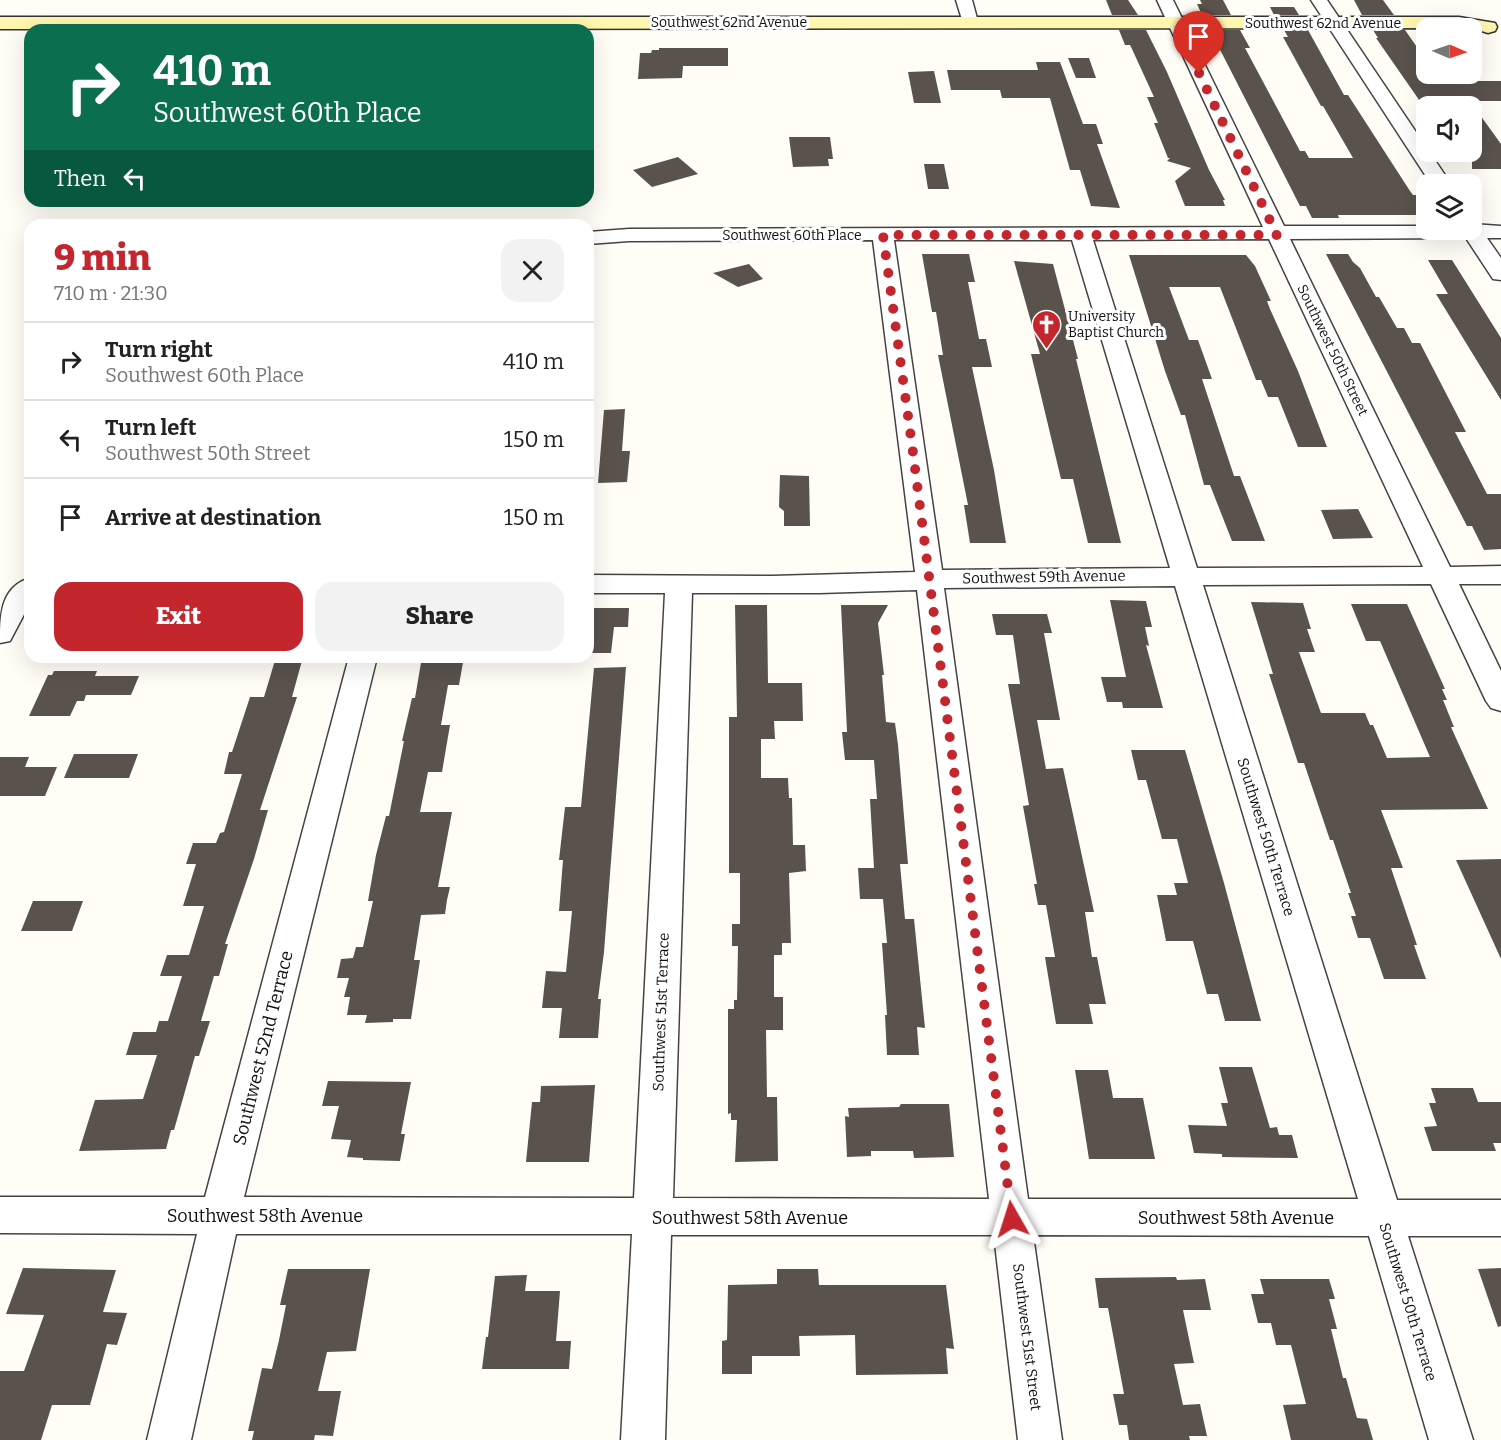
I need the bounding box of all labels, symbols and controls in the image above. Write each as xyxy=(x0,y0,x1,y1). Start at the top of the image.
pin xyxy=(1173,11,1224,73)
street label: Southwest 62nd Avenue xyxy=(651,14,807,31)
street label: Southwest 62nd Avenue xyxy=(1245,15,1401,32)
north arrow xyxy=(1416,18,1482,84)
map controls xyxy=(1416,18,1482,240)
icon: arrive xyxy=(1182,20,1215,53)
text: 410 m xyxy=(153,46,271,96)
icon: right xyxy=(54,48,132,126)
button: sound xyxy=(1416,96,1482,162)
text: Southwest 60th Place xyxy=(153,97,422,129)
icon: left xyxy=(118,162,151,195)
text: Then xyxy=(54,165,106,192)
button: layers xyxy=(1416,174,1482,240)
street label: Southwest 60th Place xyxy=(722,227,862,244)
text: 9 min xyxy=(54,236,151,280)
button: close xyxy=(501,239,564,302)
text: 710 m · 21:30 xyxy=(54,281,168,305)
street label: Southwest 50th Street xyxy=(1293,282,1372,419)
church icon: University Baptist Church xyxy=(1031,308,1063,350)
place label: University Baptist Church xyxy=(1068,308,1164,341)
text: Turn right xyxy=(105,336,213,363)
icon: right xyxy=(54,345,87,378)
text: 410 m xyxy=(503,348,564,375)
text: Southwest 60th Place xyxy=(105,363,304,387)
text: Turn left xyxy=(105,414,197,441)
icon: left xyxy=(54,423,87,456)
text: 150 m xyxy=(504,426,564,453)
text: Southwest 50th Street xyxy=(105,441,310,465)
icon: arrive xyxy=(54,501,87,534)
text: Arrive at destination xyxy=(105,504,321,531)
text: 150 m xyxy=(504,504,564,531)
street label: Southwest 59th Avenue xyxy=(962,567,1126,587)
button: Exit xyxy=(54,582,303,651)
button: Share xyxy=(315,582,564,651)
street label: Southwest 50th Terrace xyxy=(1233,756,1299,918)
street label: Southwest 51st Terrace xyxy=(649,932,673,1092)
street label: Southwest 52nd Terrace xyxy=(228,948,298,1148)
position arrow xyxy=(980,1187,1044,1251)
street label: Southwest 58th Avenue xyxy=(167,1205,363,1227)
street label: Southwest 58th Avenue xyxy=(652,1207,848,1229)
street label: Southwest 58th Avenue xyxy=(1138,1207,1334,1229)
street label: Southwest 50th Terrace xyxy=(1375,1221,1441,1383)
street label: Southwest 51st Street xyxy=(1009,1262,1045,1412)

